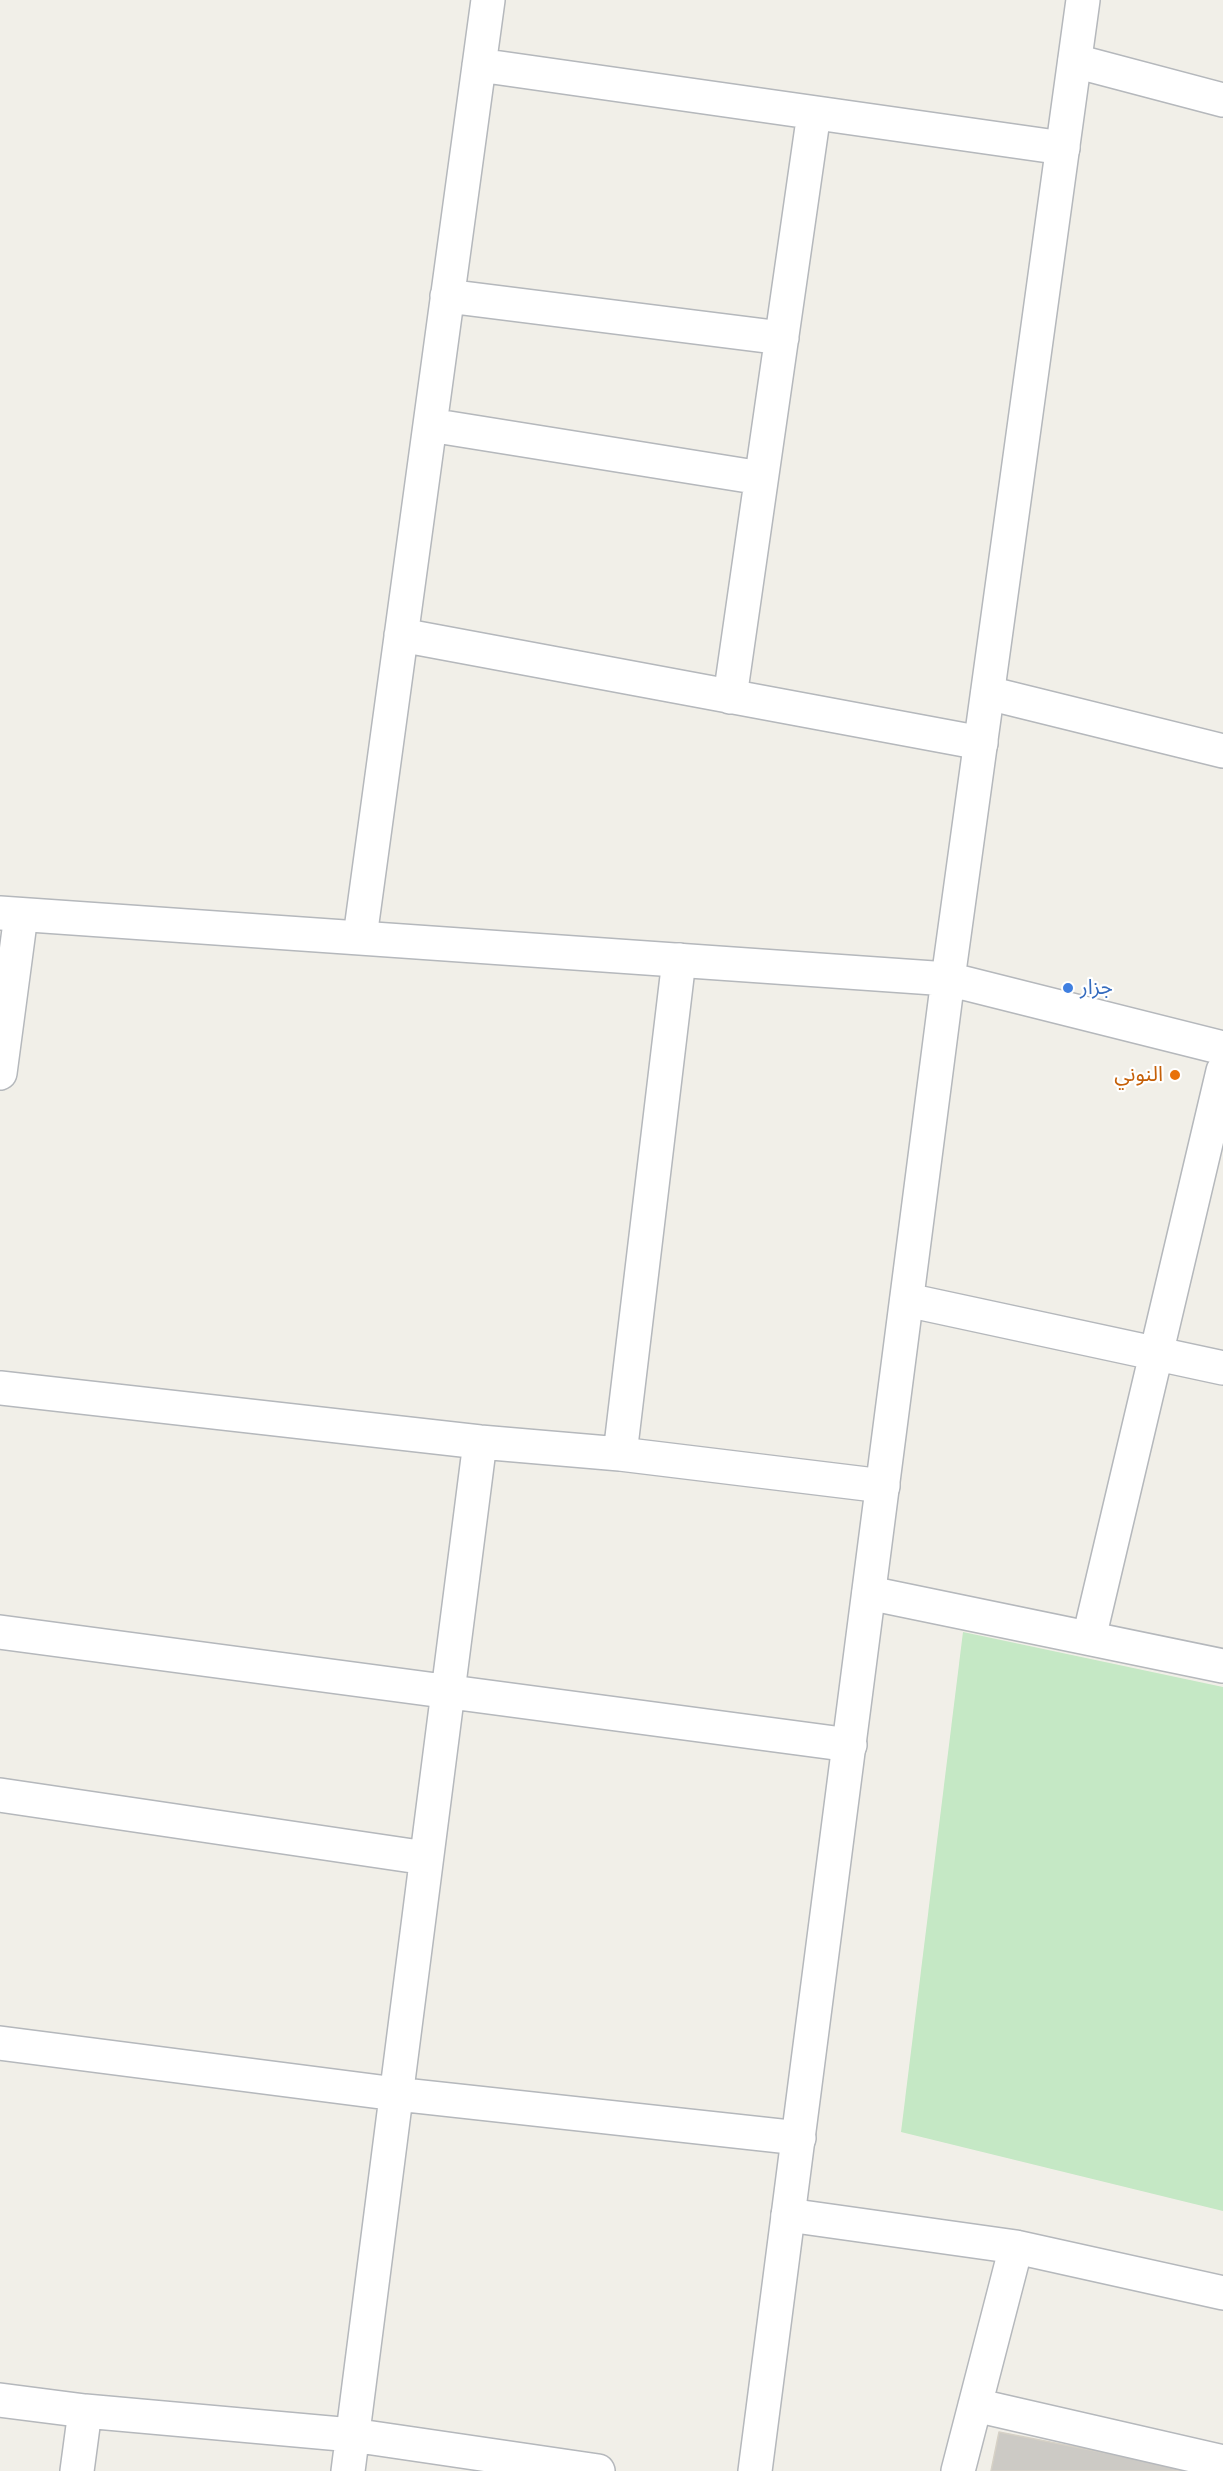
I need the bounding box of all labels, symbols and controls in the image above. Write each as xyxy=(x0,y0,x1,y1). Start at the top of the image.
place label: جزار xyxy=(1080,975,1113,1001)
marker: جزار xyxy=(1061,981,1075,995)
place label: النوني xyxy=(1114,1062,1163,1088)
marker: النوني xyxy=(1168,1068,1182,1082)

